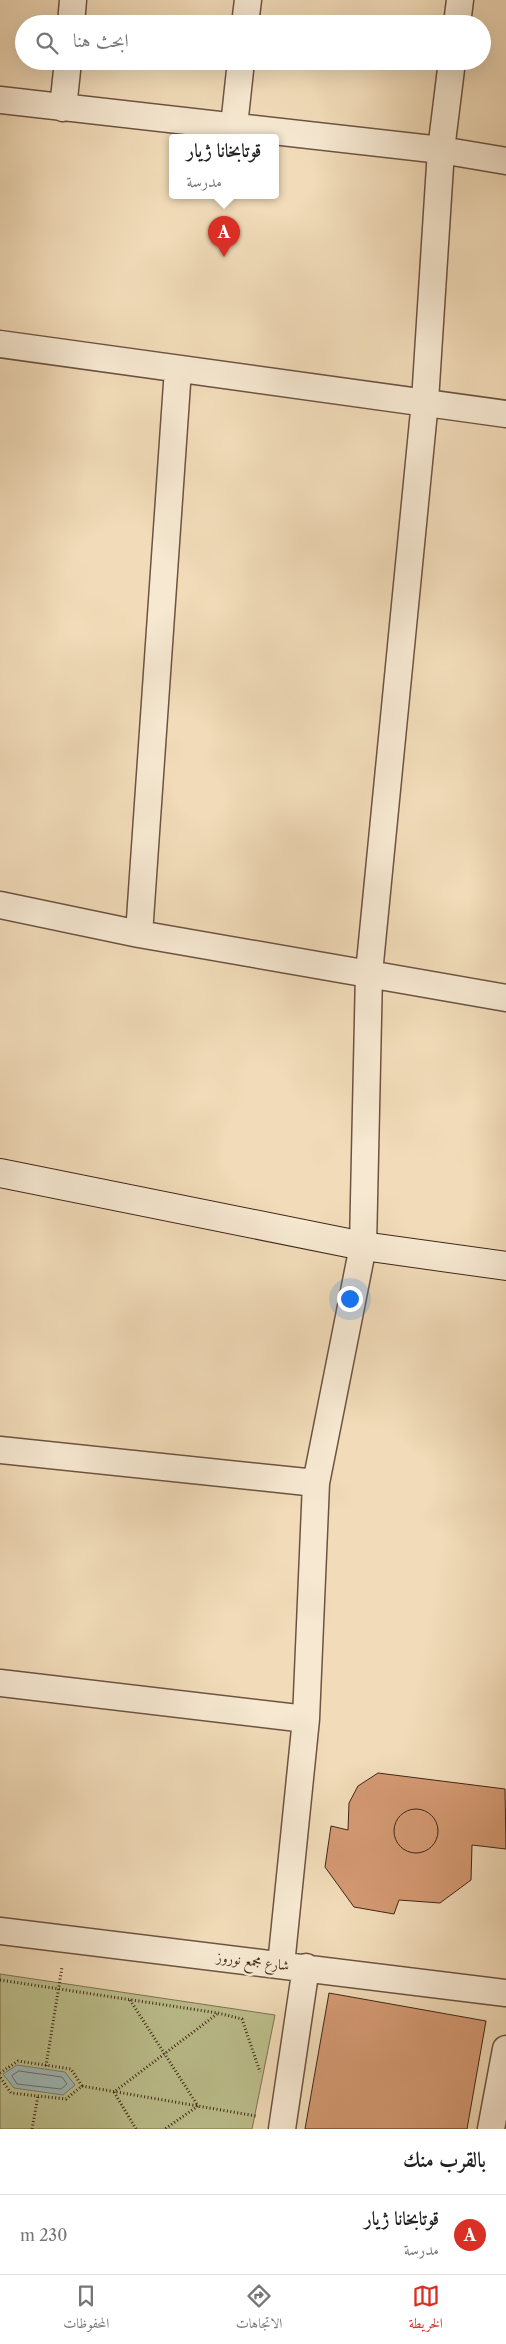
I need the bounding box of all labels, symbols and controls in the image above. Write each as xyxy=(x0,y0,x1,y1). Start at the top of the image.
search box xyxy=(15,15,491,70)
icon: search xyxy=(33,29,61,57)
text: ابحث هنا xyxy=(73,29,129,52)
popup xyxy=(169,134,279,199)
text: قوتابخانا ژيار xyxy=(187,139,261,162)
text: مدرسة xyxy=(187,171,222,191)
pin: A xyxy=(208,216,240,257)
your location xyxy=(337,1286,363,1312)
street label: شارع مجمع نوروز xyxy=(213,1947,290,1979)
text: بالقرب منك xyxy=(403,2147,486,2172)
text: قوتابخانا ژيار xyxy=(364,2207,439,2230)
text: 230 m xyxy=(20,2225,67,2245)
text: A xyxy=(464,2225,476,2245)
text: مدرسة xyxy=(404,2239,439,2259)
tab: المحفوظات xyxy=(63,2282,109,2337)
tab: الاتجاهات xyxy=(236,2282,282,2337)
tab: الخريطة xyxy=(409,2282,443,2337)

